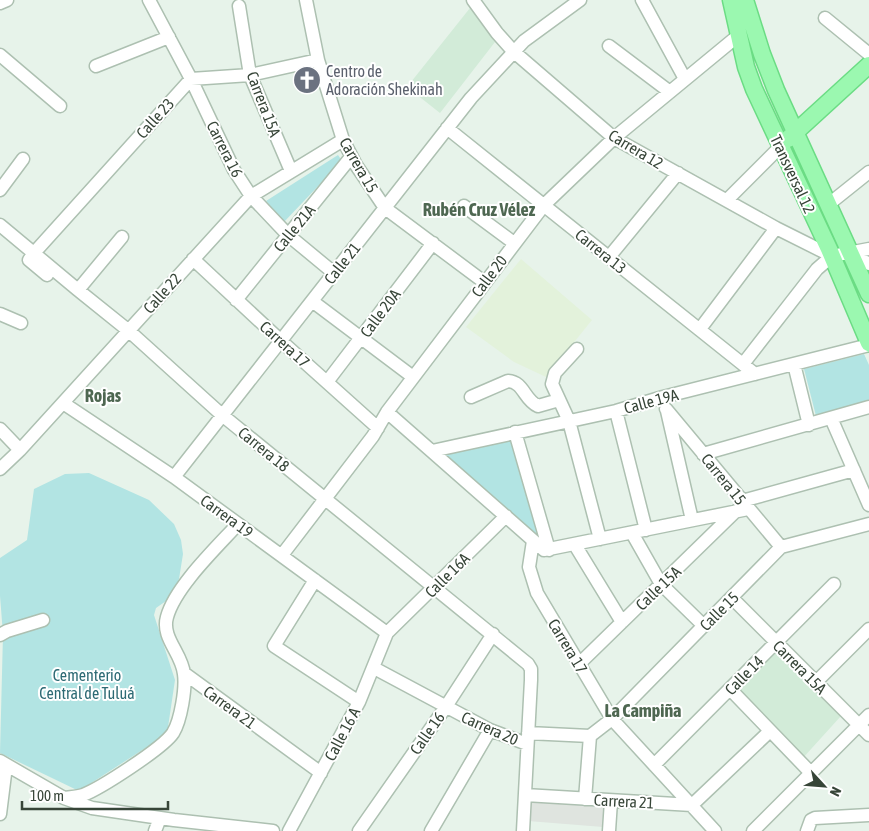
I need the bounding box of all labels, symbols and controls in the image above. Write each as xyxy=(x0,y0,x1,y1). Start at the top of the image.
place label: Centro de Adoración Shekinah xyxy=(326,62,443,98)
church icon: Centro de Adoración Shekinah xyxy=(292,65,322,95)
street label: Carrera 15A xyxy=(243,69,285,139)
street label: Calle 23 xyxy=(132,94,178,142)
street label: Carrera 16 xyxy=(203,118,247,180)
street label: Carrera 12 xyxy=(605,126,667,172)
street label: Transversal 12 xyxy=(767,132,819,216)
street label: Carrera 15 xyxy=(336,134,382,196)
district label: Rubén Cruz Vélez xyxy=(423,199,536,220)
street label: Calle 21A xyxy=(270,201,318,255)
street label: Carrera 13 xyxy=(572,225,630,277)
street label: Calle 21 xyxy=(320,239,364,287)
street label: Calle 20 xyxy=(468,252,510,300)
street label: Calle 22 xyxy=(139,269,185,317)
street label: Calle 20A xyxy=(356,285,404,340)
street label: Carrera 17 xyxy=(257,317,313,371)
district label: Rojas xyxy=(85,385,122,406)
street label: Calle 19A xyxy=(622,385,680,417)
street label: Carrera 18 xyxy=(235,423,293,475)
street label: Carrera 15 xyxy=(698,450,750,508)
street label: Carrera 19 xyxy=(197,491,257,541)
street label: Calle 16A xyxy=(421,549,473,601)
street label: Calle 15A xyxy=(632,562,684,614)
street label: Calle 15 xyxy=(696,588,742,634)
street label: Carrera 17 xyxy=(545,615,591,677)
street label: Carrera 15A xyxy=(770,637,831,698)
street label: Calle 14 xyxy=(721,652,767,698)
park label: Cementerio Central de Tuluá xyxy=(39,666,135,702)
street label: Carrera 21 xyxy=(200,682,260,732)
district label: La Campiña xyxy=(604,700,682,721)
street label: Calle 16 A xyxy=(321,704,364,764)
street label: Carrera 20 xyxy=(459,707,521,749)
street label: Calle 16 xyxy=(406,708,448,758)
north arrow xyxy=(799,761,849,811)
scale bar xyxy=(22,778,169,810)
text: N xyxy=(827,784,845,799)
text: 100 m xyxy=(30,787,64,804)
street label: Carrera 21 xyxy=(593,790,655,812)

